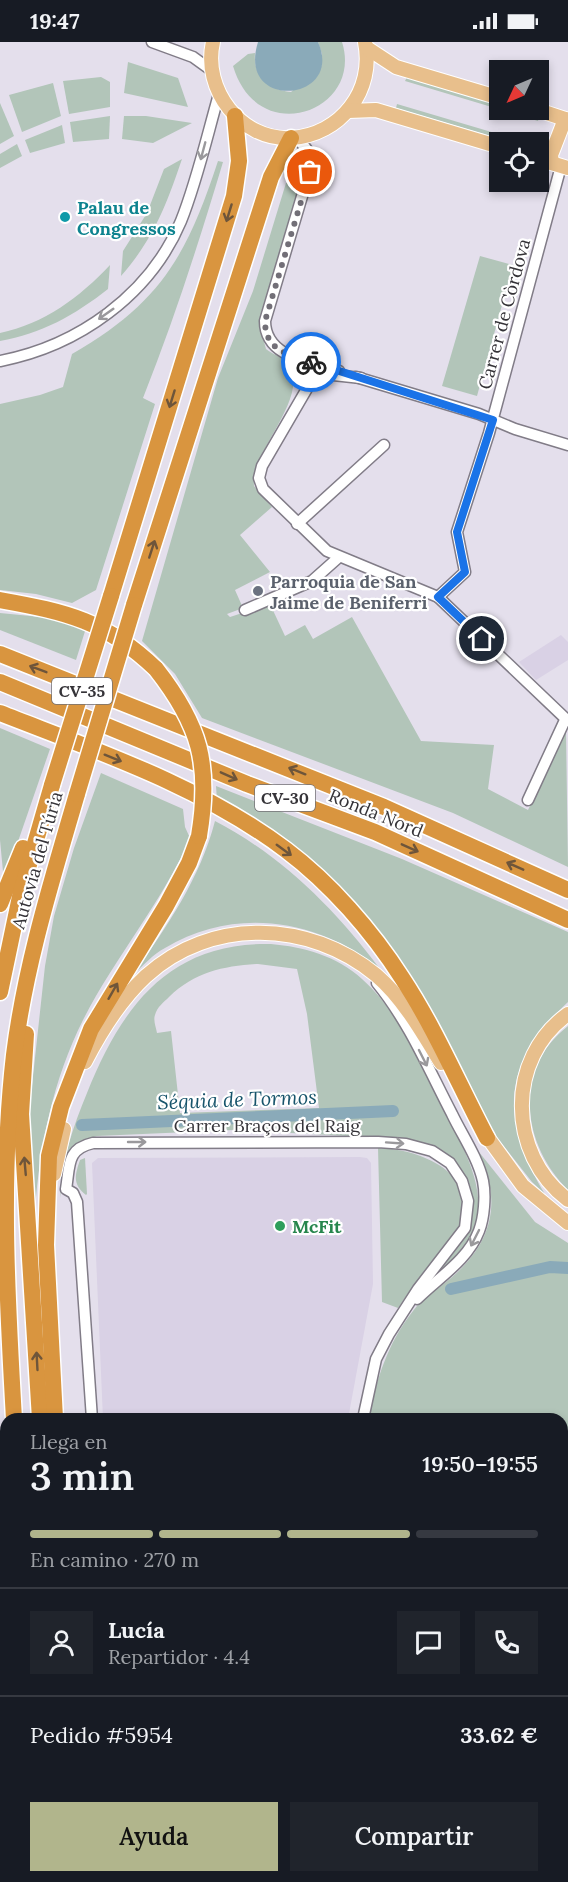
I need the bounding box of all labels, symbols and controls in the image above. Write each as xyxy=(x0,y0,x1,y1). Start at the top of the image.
text: 19:47 xyxy=(30,7,79,35)
north arrow xyxy=(489,60,549,120)
map controls xyxy=(489,60,549,192)
button: locate xyxy=(489,132,549,192)
one-way arrow xyxy=(197,141,208,160)
pin xyxy=(284,146,335,197)
icon: bag xyxy=(293,155,326,188)
place label: Palau de Congressos xyxy=(77,196,176,240)
one-way arrow xyxy=(223,203,234,222)
marker: Palau de Congressos xyxy=(58,210,72,224)
street label: Carrer de Còrdova xyxy=(473,236,535,392)
one-way arrow xyxy=(98,308,114,320)
courier xyxy=(281,332,341,392)
icon: bike xyxy=(295,346,328,379)
one-way arrow xyxy=(166,389,177,408)
one-way arrow xyxy=(147,540,158,559)
place label: Parroquia de San Jaime de Beniferri xyxy=(270,570,427,614)
marker: Parroquia de San Jaime de Beniferri xyxy=(251,584,265,598)
pin xyxy=(456,613,507,664)
icon: home xyxy=(465,622,498,655)
one-way arrow xyxy=(29,663,48,674)
road number: CV-35 xyxy=(52,678,112,704)
one-way arrow xyxy=(103,753,121,764)
one-way arrow xyxy=(289,765,307,776)
one-way arrow xyxy=(219,771,237,782)
street label: Ronda Nord xyxy=(325,784,427,842)
road number: CV-30 xyxy=(255,785,315,811)
street label: Autovia del Túria xyxy=(6,789,68,932)
one-way arrow xyxy=(276,843,292,856)
one-way arrow xyxy=(400,843,419,854)
one-way arrow xyxy=(506,859,524,871)
one-way arrow xyxy=(108,982,120,999)
one-way arrow xyxy=(417,1049,429,1066)
water label: Séquia de Tormos xyxy=(157,1084,317,1114)
street label: Carrer Braços del Raig xyxy=(174,1114,361,1137)
one-way arrow xyxy=(127,1136,147,1148)
one-way arrow xyxy=(385,1138,405,1149)
one-way arrow xyxy=(19,1156,30,1176)
place label: McFit xyxy=(292,1215,342,1238)
marker: McFit xyxy=(273,1219,287,1233)
one-way arrow xyxy=(469,1228,481,1246)
one-way arrow xyxy=(31,1351,42,1371)
text: Llega en xyxy=(30,1429,107,1454)
text: 19:50–19:55 xyxy=(422,1450,538,1478)
text: 3 min xyxy=(30,1451,134,1501)
text: En camino · 270 m xyxy=(30,1547,199,1572)
button: person xyxy=(30,1611,93,1674)
button: chat xyxy=(397,1611,460,1674)
button: phone xyxy=(475,1611,538,1674)
text: Lucía xyxy=(108,1616,165,1644)
text: Repartidor · 4.4 xyxy=(108,1644,250,1669)
text: Pedido #5954 xyxy=(30,1721,173,1749)
text: 33.62 € xyxy=(460,1721,538,1749)
button: Ayuda xyxy=(30,1802,278,1871)
button: Compartir xyxy=(290,1802,538,1871)

